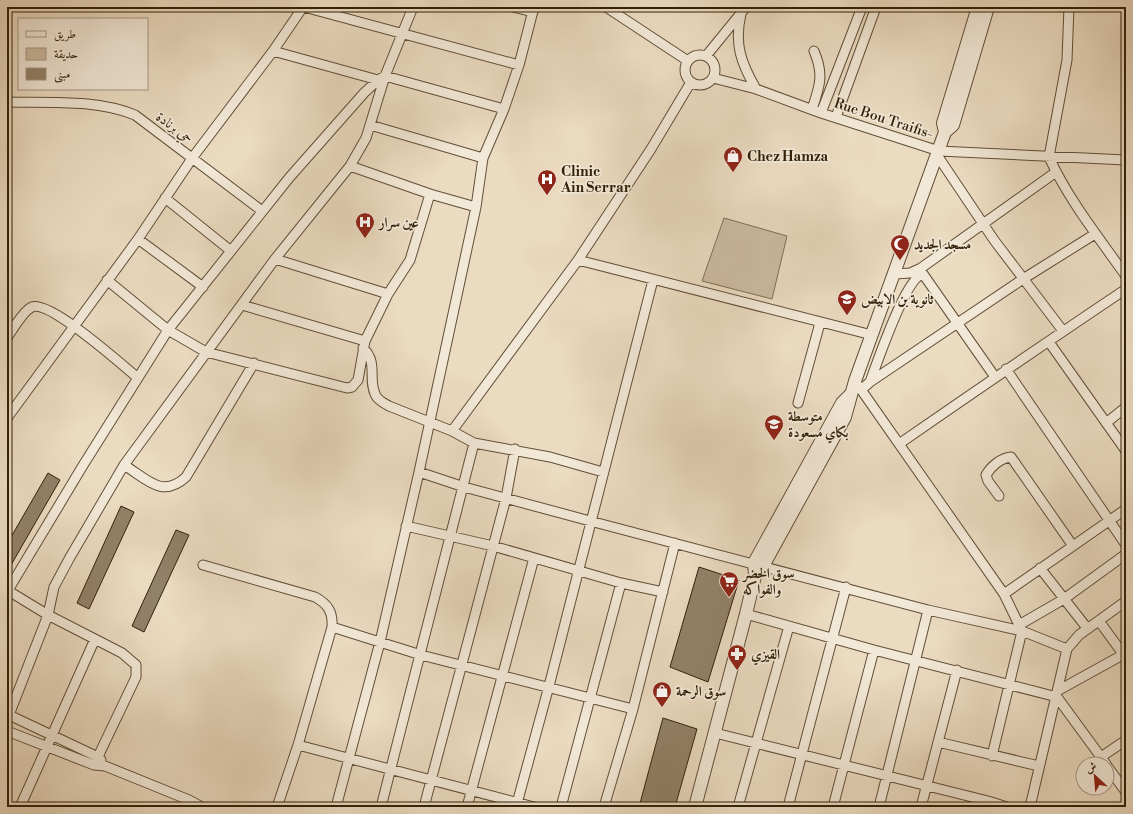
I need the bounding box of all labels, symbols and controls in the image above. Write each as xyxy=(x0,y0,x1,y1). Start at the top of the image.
legend xyxy=(18,18,148,90)
text: طريق xyxy=(54,27,76,42)
text: حديقة xyxy=(54,47,78,62)
text: مبنى xyxy=(54,67,70,83)
street label: Rue Bou Traifis- xyxy=(832,94,936,143)
street label: حي برنادة xyxy=(151,108,197,149)
shop icon: Chez Hamza xyxy=(722,145,744,173)
place label: Chez Hamza xyxy=(747,148,829,166)
place label: Clinic Ain Serrar xyxy=(560,163,631,197)
hospital icon: Clinic Ain Serrar xyxy=(536,168,558,196)
hospital icon: عين سرار xyxy=(354,211,376,239)
place label: عين سرار xyxy=(377,214,419,232)
mosque icon: مسجد الجديد xyxy=(889,233,911,261)
place label: مسجد الجديد xyxy=(914,236,971,254)
school or university icon: ثانوية بن الابيض xyxy=(836,288,858,316)
place label: ثانوية بن الابيض xyxy=(861,291,934,309)
place label: متوسطة بكاي مسعودة xyxy=(788,408,849,444)
school or university icon: متوسطة بكاي مسعودة xyxy=(763,413,785,441)
place label: سوق الخضر والفواكه xyxy=(741,565,794,599)
supermarket icon: سوق الخضر والفواكه xyxy=(718,570,740,598)
pharmacy icon: القيزي xyxy=(726,643,748,671)
place label: القيزي xyxy=(751,646,780,666)
shop icon: سوق الرحمة xyxy=(651,680,673,708)
place label: سوق الرحمة xyxy=(676,683,726,701)
north arrow xyxy=(1075,756,1115,796)
text: ش xyxy=(1083,759,1099,777)

